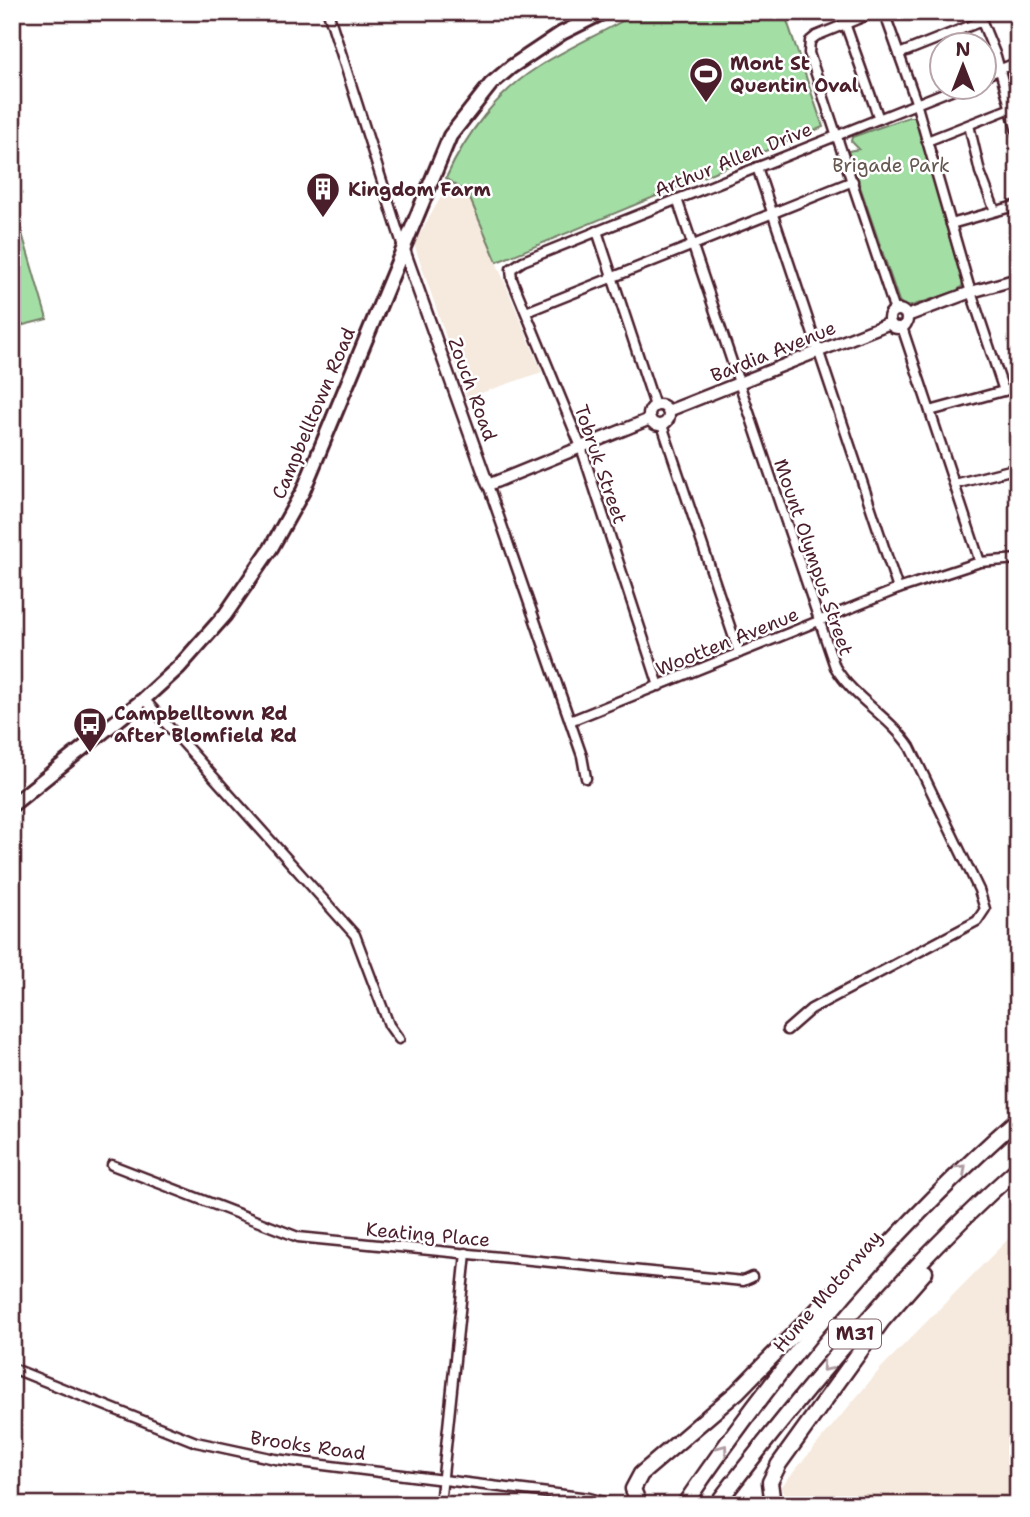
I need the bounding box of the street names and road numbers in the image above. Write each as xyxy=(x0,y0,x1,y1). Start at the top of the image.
street label: Arthur Allen Drive xyxy=(651,116,816,203)
street label: Bardia Avenue xyxy=(707,315,840,388)
street label: Campbelltown Road xyxy=(266,323,361,503)
street label: Zouch Road xyxy=(442,334,503,444)
street label: Tobruk Street xyxy=(568,401,633,527)
street label: Mount Olympus Street xyxy=(768,456,859,659)
street label: Wootten Avenue xyxy=(652,601,802,681)
street label: Keating Place xyxy=(365,1217,491,1252)
street label: Hume Motorway xyxy=(767,1225,887,1358)
road number: M31 xyxy=(829,1320,881,1349)
street label: Brooks Road xyxy=(249,1425,367,1466)

